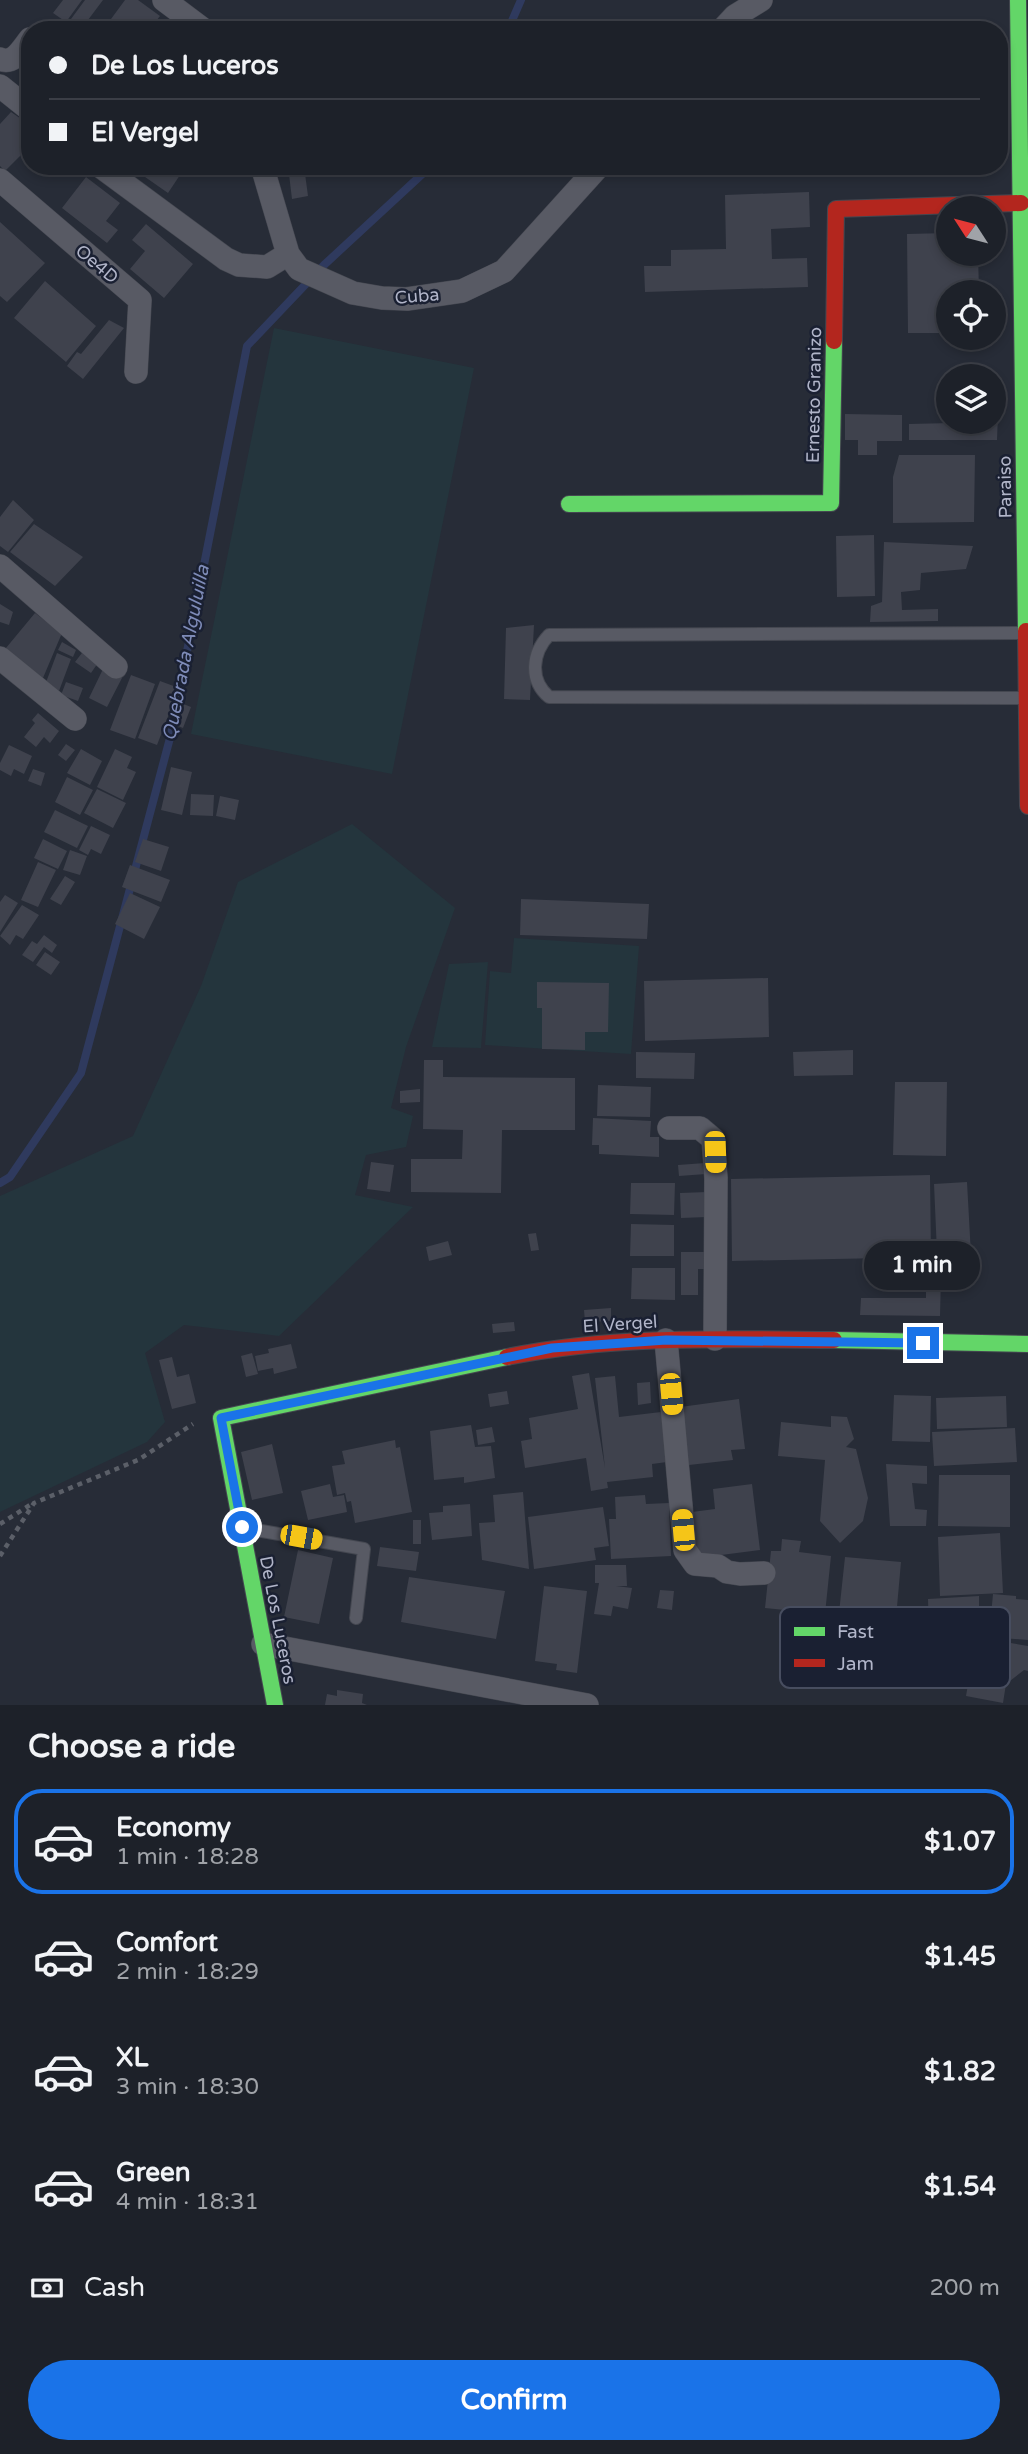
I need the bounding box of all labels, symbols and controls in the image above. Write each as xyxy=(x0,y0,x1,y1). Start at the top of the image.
text: De Los Luceros xyxy=(91,50,279,81)
text: El Vergel xyxy=(91,117,199,148)
north arrow xyxy=(936,196,1006,266)
map controls xyxy=(936,196,1006,434)
street label: Oe4D xyxy=(71,240,123,288)
button: locate xyxy=(936,280,1006,350)
street label: Cuba xyxy=(394,283,440,309)
street label: Ernesto Granizo xyxy=(802,327,826,463)
button: layers xyxy=(936,364,1006,434)
street label: Paraiso xyxy=(993,455,1017,519)
water label: Quebrada Alguluilla xyxy=(158,562,214,743)
car xyxy=(704,1131,727,1173)
callout: 1 min xyxy=(865,1242,981,1290)
text: 1 min xyxy=(891,1251,953,1279)
street label: El Vergel xyxy=(582,1310,658,1338)
route end xyxy=(907,1327,939,1359)
car xyxy=(659,1372,684,1416)
car xyxy=(671,1508,696,1552)
route start xyxy=(226,1511,258,1543)
car xyxy=(279,1523,324,1551)
street label: De Los Luceros xyxy=(255,1554,301,1686)
legend xyxy=(780,1607,1010,1688)
text: Fast xyxy=(837,1621,874,1643)
text: Jam xyxy=(837,1653,874,1675)
text: Choose a ride xyxy=(28,1728,235,1766)
icon: car xyxy=(32,1810,95,1873)
text: Economy xyxy=(116,1812,231,1843)
text: $1.07 xyxy=(924,1826,996,1857)
text: 1 min · 18:28 xyxy=(116,1843,259,1871)
icon: car xyxy=(32,1925,95,1988)
text: Comfort xyxy=(116,1927,218,1958)
text: $1.45 xyxy=(925,1941,996,1972)
text: 2 min · 18:29 xyxy=(116,1958,259,1986)
icon: car xyxy=(32,2040,95,2103)
text: XL xyxy=(116,2042,148,2073)
text: $1.82 xyxy=(924,2056,996,2087)
text: 3 min · 18:30 xyxy=(116,2073,259,2101)
icon: car xyxy=(32,2155,95,2218)
text: Green xyxy=(116,2157,191,2188)
text: $1.54 xyxy=(924,2171,996,2202)
text: 4 min · 18:31 xyxy=(116,2188,259,2216)
icon: cash xyxy=(28,2269,66,2307)
text: Cash xyxy=(84,2272,145,2303)
text: 200 m xyxy=(930,2274,1000,2302)
button: Confirm xyxy=(28,2360,1000,2440)

